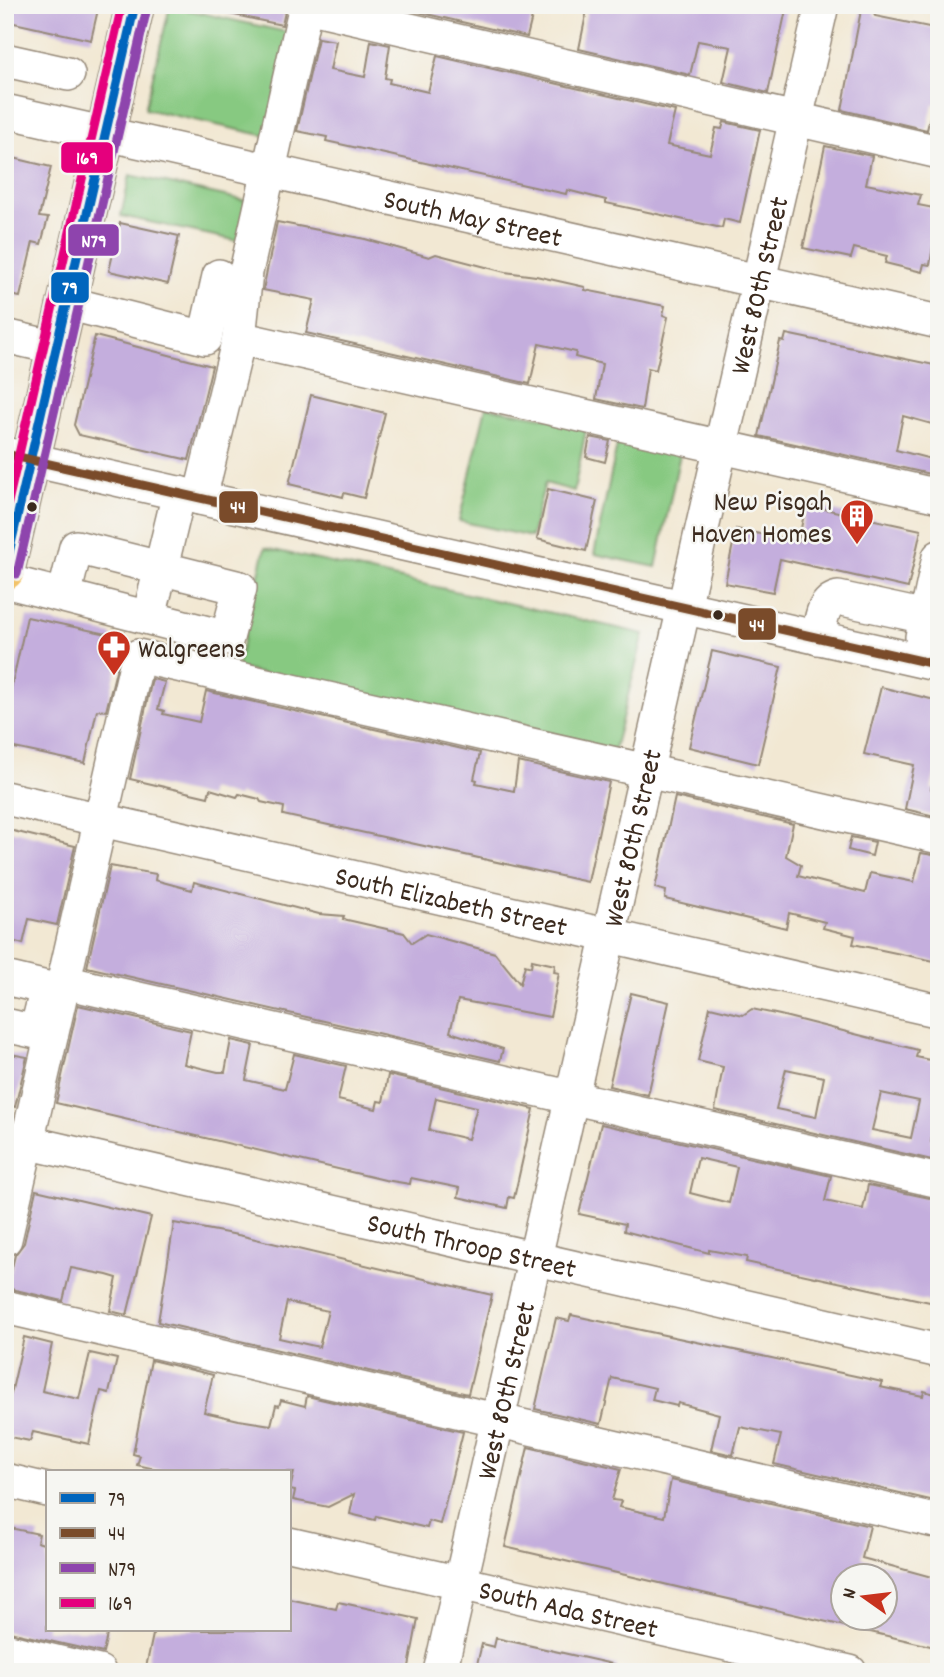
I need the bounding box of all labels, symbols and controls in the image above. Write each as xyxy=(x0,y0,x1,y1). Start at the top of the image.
line badge: 169 xyxy=(60,141,114,174)
text: 169 xyxy=(76,147,98,174)
street label: South May Street xyxy=(379,182,565,261)
street label: West 80th Street xyxy=(723,193,802,379)
line badge: N79 xyxy=(67,223,120,257)
text: N79 xyxy=(81,230,107,257)
line badge: 79 xyxy=(50,271,90,304)
text: 79 xyxy=(62,277,78,304)
place label: New Pisgah Haven Homes xyxy=(691,485,832,557)
line badge: 44 xyxy=(218,490,259,524)
text: 44 xyxy=(230,496,246,523)
building icon: New Pisgah Haven Homes xyxy=(838,497,876,546)
unlabelled marker xyxy=(25,500,39,514)
line badge: 44 xyxy=(737,607,777,641)
unlabelled marker xyxy=(711,608,725,622)
text: 44 xyxy=(749,614,765,641)
pharmacy icon: Walgreens xyxy=(95,628,133,677)
place label: Walgreens xyxy=(138,632,246,672)
street label: West 80th Street xyxy=(596,746,676,932)
street label: South Elizabeth Street xyxy=(330,859,570,951)
street label: South Throop Street xyxy=(362,1206,579,1292)
street label: West 80th Street xyxy=(470,1299,549,1484)
legend xyxy=(46,1470,290,1632)
text: 79 xyxy=(108,1487,126,1517)
text: 44 xyxy=(108,1521,125,1551)
text: N79 xyxy=(108,1557,136,1587)
north arrow xyxy=(828,1562,898,1632)
street label: South Ada Street xyxy=(474,1573,661,1653)
text: N xyxy=(837,1586,865,1602)
text: 169 xyxy=(108,1591,133,1621)

